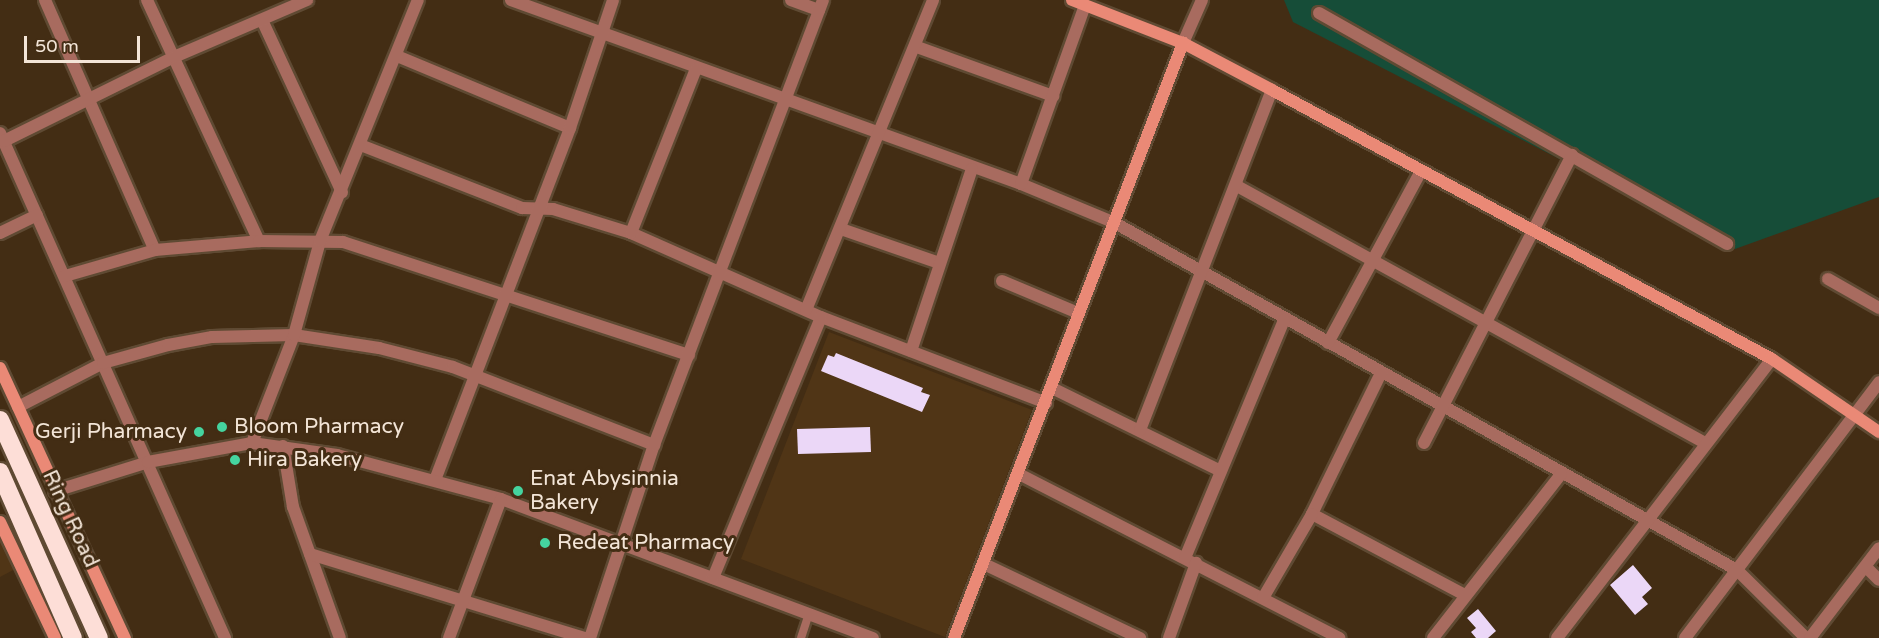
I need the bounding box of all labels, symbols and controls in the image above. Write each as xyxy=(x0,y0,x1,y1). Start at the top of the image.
scale bar xyxy=(27,24,142,62)
text: 50 m xyxy=(35,35,79,57)
place label: Bloom Pharmacy xyxy=(234,414,404,440)
place label: Gerji Pharmacy xyxy=(35,419,187,445)
marker: Bloom Pharmacy xyxy=(215,420,229,434)
marker: Gerji Pharmacy xyxy=(192,425,206,439)
place label: Hira Bakery xyxy=(247,447,362,473)
marker: Hira Bakery xyxy=(228,453,242,467)
street label: Ring Road xyxy=(37,466,103,572)
place label: Enat Abysinnia Bakery xyxy=(530,466,679,516)
marker: Enat Abysinnia Bakery xyxy=(511,484,525,498)
place label: Redeat Pharmacy xyxy=(557,530,734,556)
marker: Redeat Pharmacy xyxy=(538,536,552,550)

